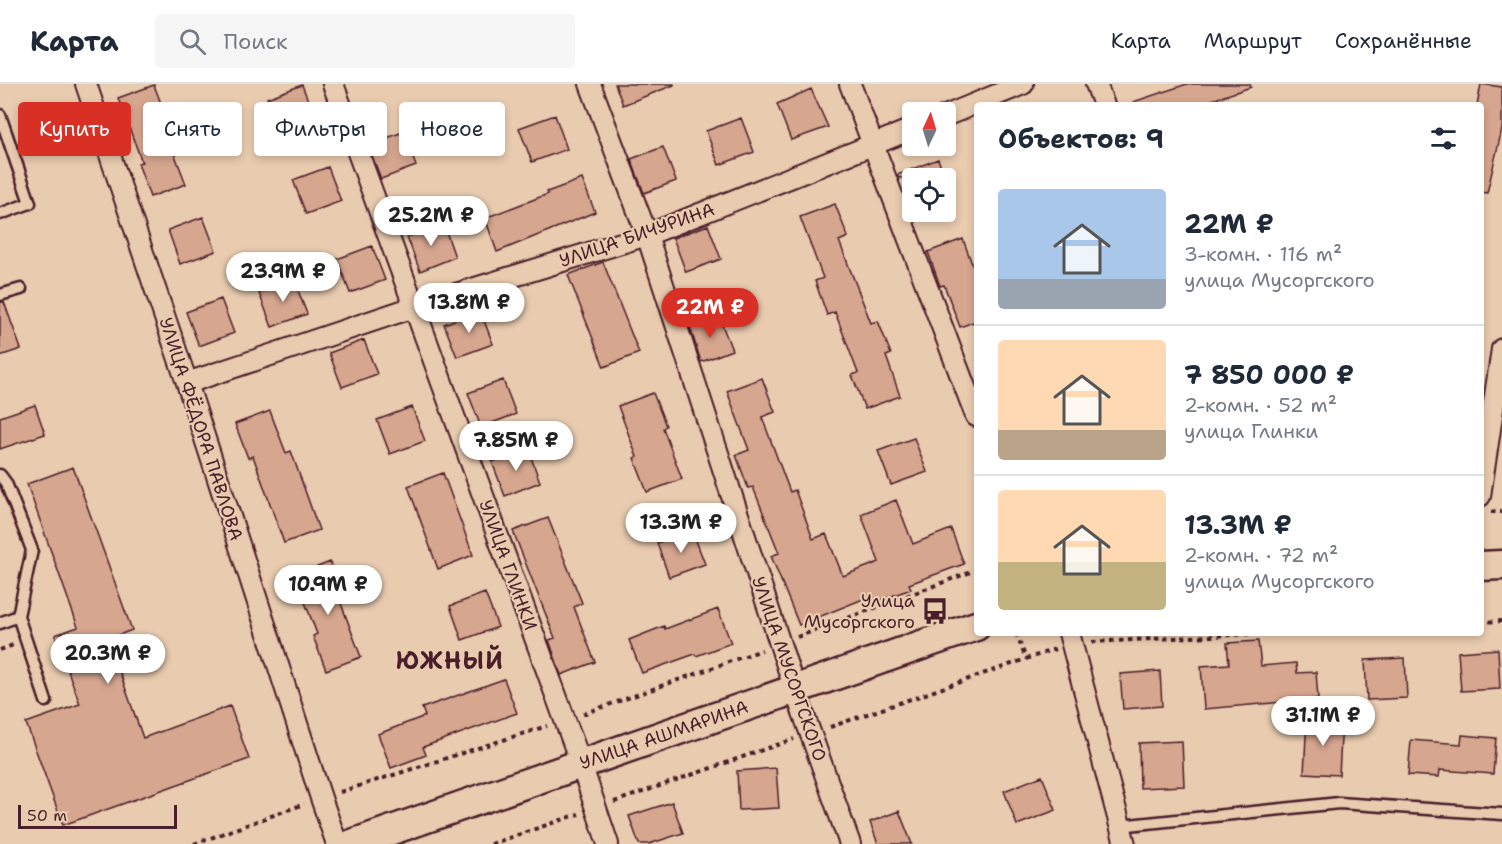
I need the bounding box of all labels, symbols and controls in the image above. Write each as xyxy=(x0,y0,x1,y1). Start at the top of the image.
search box xyxy=(155,14,575,68)
text: Карта xyxy=(30,22,119,60)
icon: search xyxy=(176,25,209,58)
text: Поиск xyxy=(224,27,288,56)
text: Карта xyxy=(1111,27,1171,55)
text: Маршрут xyxy=(1204,27,1302,55)
text: Сохранённые xyxy=(1335,27,1472,55)
chip: Купить xyxy=(18,102,131,156)
chip: Снять xyxy=(143,102,242,156)
chip: Фильтры xyxy=(254,102,387,156)
chip: Новое xyxy=(399,102,505,156)
north arrow xyxy=(902,102,956,156)
map controls xyxy=(902,102,956,222)
text: Объектов: 9 xyxy=(998,121,1164,156)
icon: filters xyxy=(1427,122,1460,155)
button: locate xyxy=(902,168,956,222)
pin: 25.2M ₽ xyxy=(376,196,486,247)
street label: УЛИЦА БИЧУРИНА xyxy=(556,197,718,273)
text: 25.2M ₽ xyxy=(388,202,474,228)
text: 22M ₽ xyxy=(1184,206,1274,241)
icon: home xyxy=(1046,213,1118,285)
text: 3-комн. · 116 m² xyxy=(1184,241,1342,267)
pin: 23.9M ₽ xyxy=(228,252,338,303)
text: 23.9M ₽ xyxy=(240,258,326,284)
text: улица Мусоргского xyxy=(1184,267,1375,293)
pin: 13.8M ₽ xyxy=(414,283,524,334)
pin: 22M ₽ xyxy=(668,288,752,339)
text: 13.8M ₽ xyxy=(428,289,510,315)
text: 22M ₽ xyxy=(675,294,745,320)
street label: УЛИЦА ФЁДОРА ПАВЛОВА xyxy=(154,314,248,544)
text: 7 850 000 ₽ xyxy=(1184,357,1354,392)
icon: home xyxy=(1046,364,1118,436)
text: 2-комн. · 52 m² xyxy=(1184,392,1337,418)
text: улица Глинки xyxy=(1184,418,1318,444)
pin: 7.85M ₽ xyxy=(461,421,571,472)
text: 7.85M ₽ xyxy=(473,427,559,453)
street label: УЛИЦА ГЛИНКИ xyxy=(473,497,543,633)
pin: 13.3M ₽ xyxy=(626,503,736,554)
text: 13.3M ₽ xyxy=(1184,507,1292,542)
text: 13.3M ₽ xyxy=(640,509,722,535)
icon: home xyxy=(1046,514,1118,586)
text: 2-комн. · 72 m² xyxy=(1184,542,1338,568)
pin: 10.9M ₽ xyxy=(273,565,383,616)
text: улица Мусоргского xyxy=(1184,568,1375,594)
text: 10.9M ₽ xyxy=(288,571,368,597)
street label: УЛИЦА МУСОРГСКОГО xyxy=(746,573,832,765)
place label: Улица Мусоргского xyxy=(804,589,915,634)
bus stop icon: Улица Мусоргского xyxy=(920,596,950,626)
pin: 20.3M ₽ xyxy=(53,634,163,685)
text: 20.3M ₽ xyxy=(64,640,152,666)
district label: ЮЖНЫЙ xyxy=(396,644,504,677)
street label: УЛИЦА АШМАРИНА xyxy=(576,695,752,775)
pin: 31.1M ₽ xyxy=(1268,696,1378,747)
text: 31.1M ₽ xyxy=(1285,702,1361,728)
scale bar xyxy=(18,802,177,830)
text: 50 m xyxy=(27,805,67,826)

